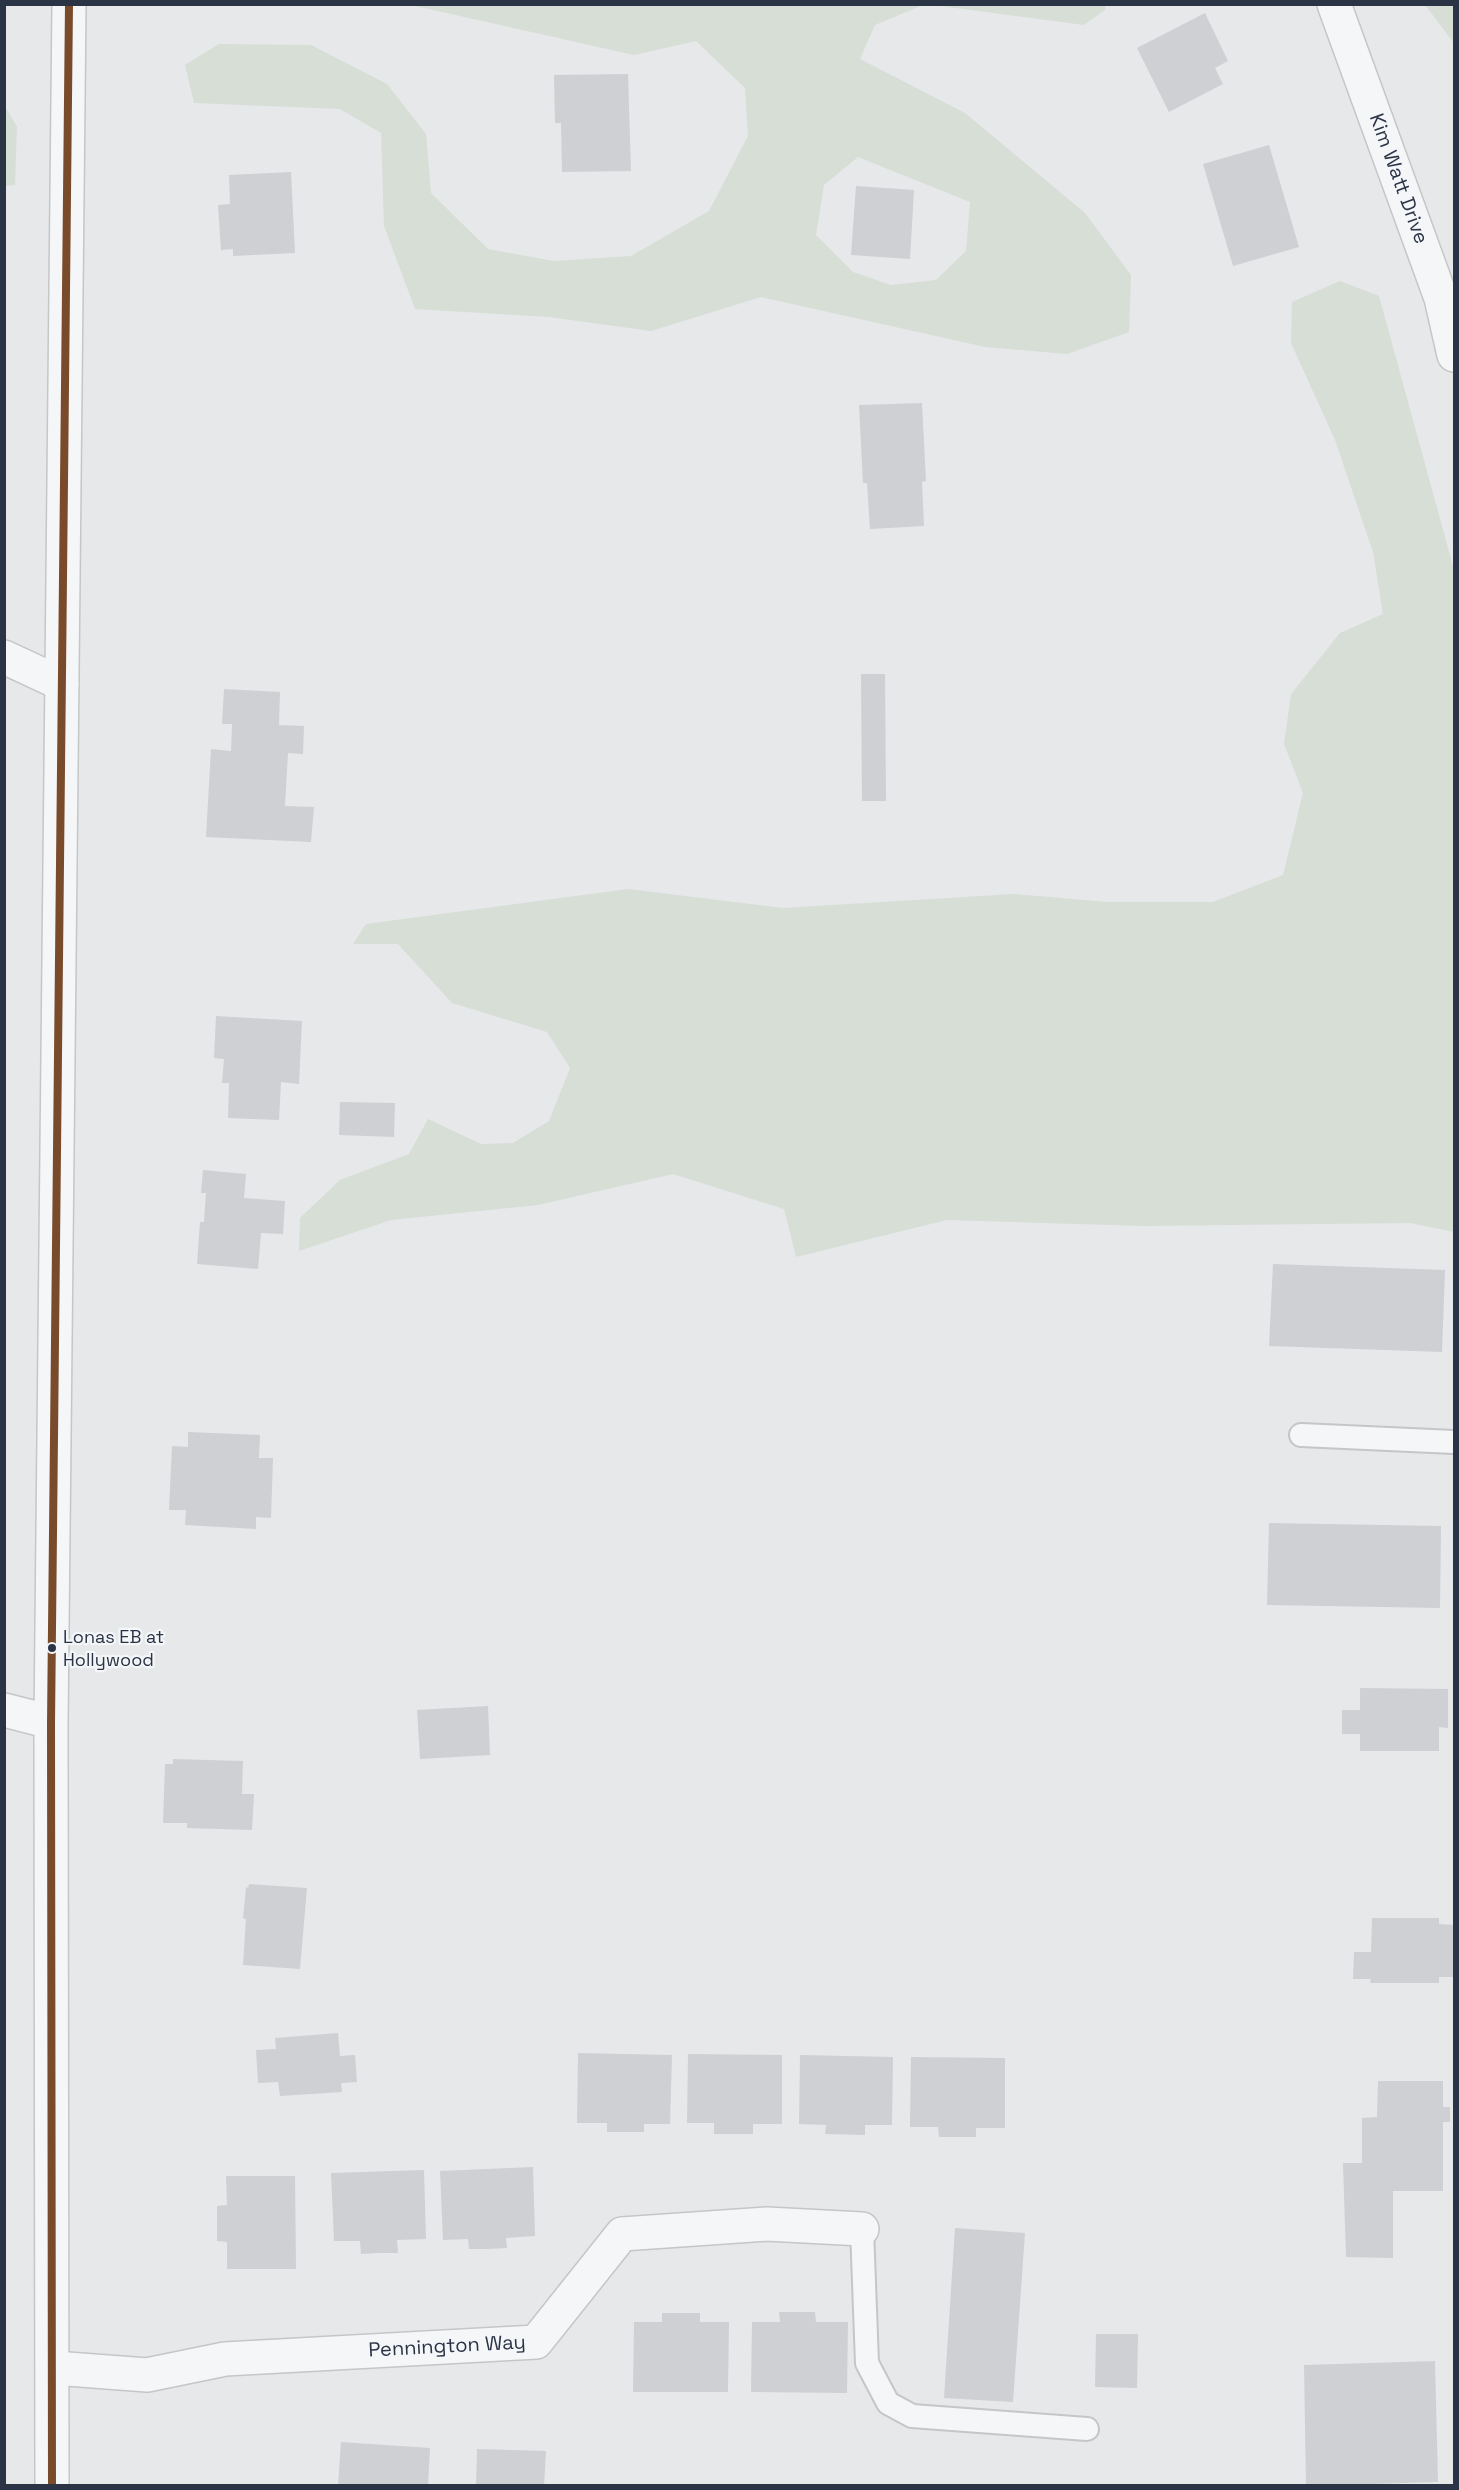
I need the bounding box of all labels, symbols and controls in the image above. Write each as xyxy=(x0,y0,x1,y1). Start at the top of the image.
street label: Kim Watt Drive xyxy=(1363,111,1433,247)
place label: Lonas EB at Hollywood xyxy=(63,1627,164,1670)
marker: Lonas EB at Hollywood xyxy=(46,1642,58,1654)
street label: Pennington Way xyxy=(368,2331,526,2363)

